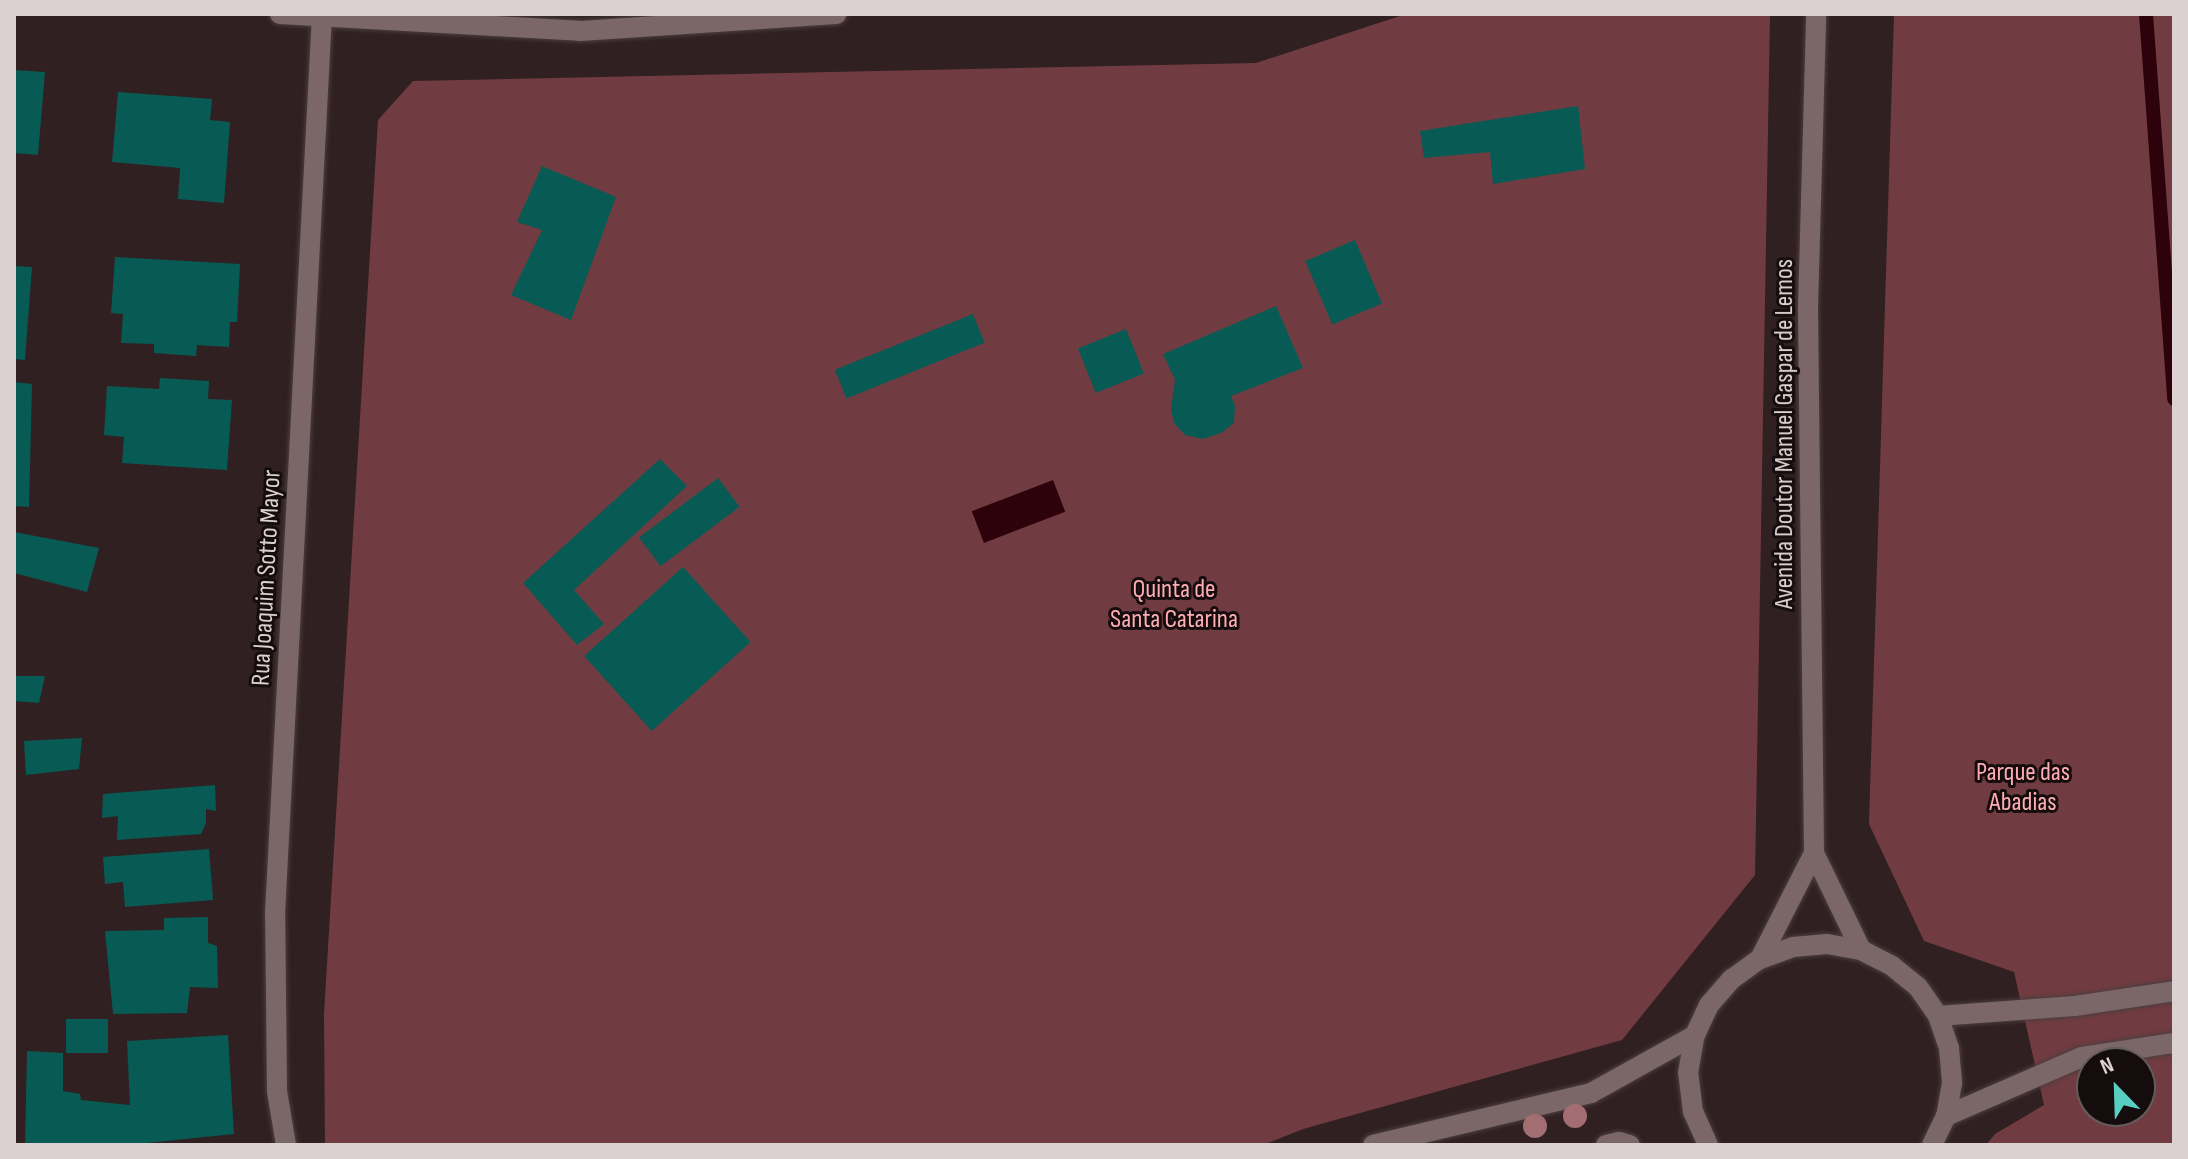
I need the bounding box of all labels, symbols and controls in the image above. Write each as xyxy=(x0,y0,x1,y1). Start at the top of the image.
street label: Avenida Doutor Manuel Gaspar de Lemos xyxy=(1769,259,1801,609)
street label: Rua Joaquim Sotto Mayor xyxy=(246,469,288,687)
park label: Quinta de Santa Catarina xyxy=(1110,574,1238,636)
park label: Parque das Abadias xyxy=(1976,757,2070,818)
north arrow xyxy=(2076,1047,2156,1127)
text: N xyxy=(2097,1052,2118,1081)

